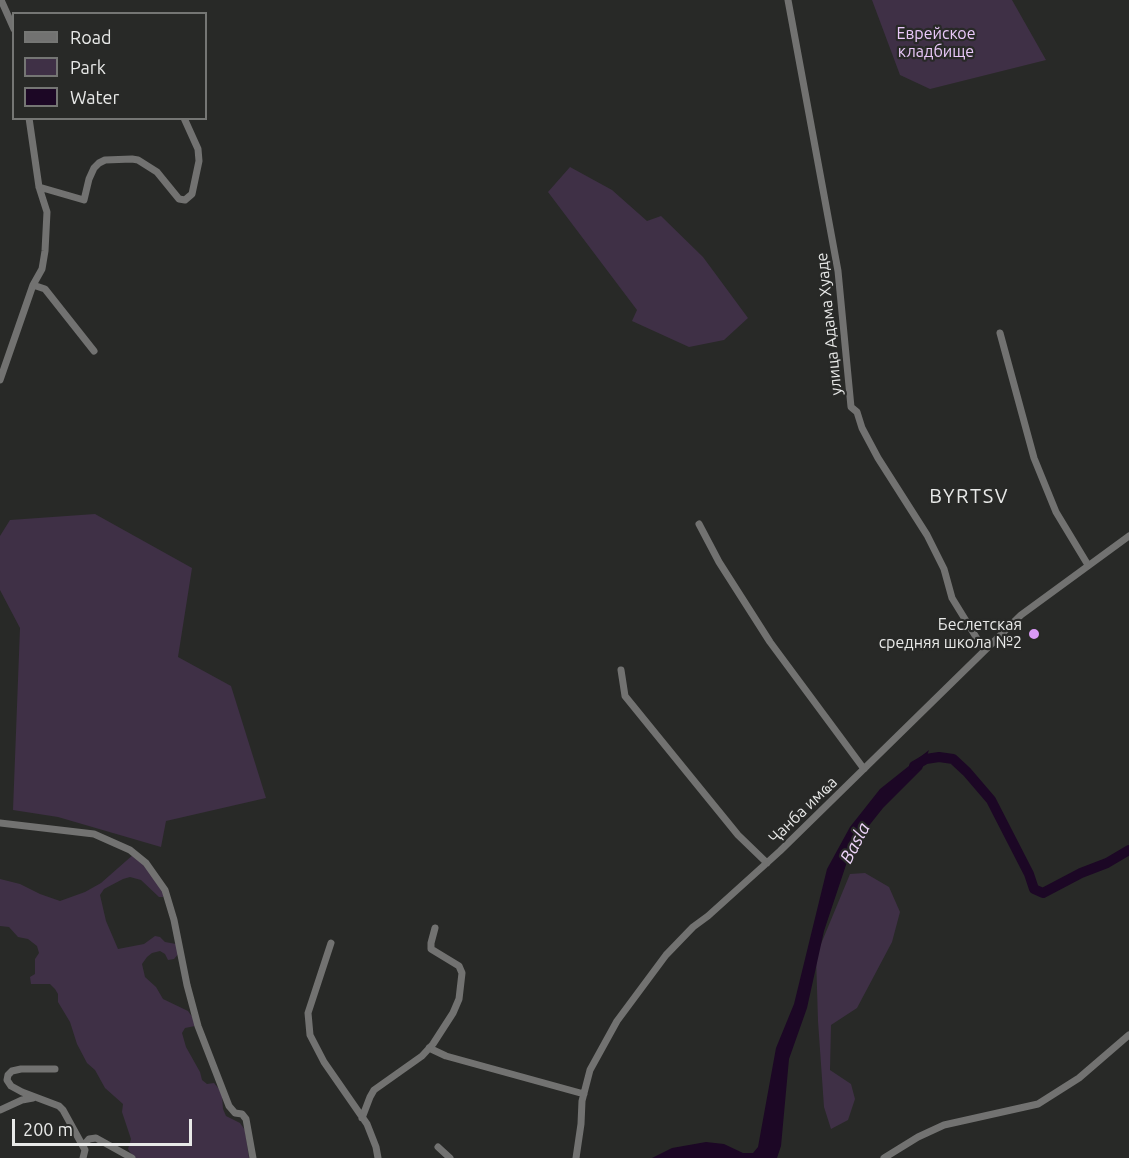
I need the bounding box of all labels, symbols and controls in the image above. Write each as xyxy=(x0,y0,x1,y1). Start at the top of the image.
legend xyxy=(12,12,207,120)
park label: Еврейское кладбище xyxy=(896,24,976,62)
text: Road xyxy=(70,27,112,47)
text: Park xyxy=(70,57,106,77)
text: Water xyxy=(70,87,119,107)
street label: улица Адама Хуаде xyxy=(812,252,846,396)
district label: BYRTSV xyxy=(929,484,1009,508)
place label: Беслетская средняя школа №2 xyxy=(879,615,1022,653)
marker: Беслетская средняя школа №2 xyxy=(1027,627,1041,641)
street label: Ҷанба имҩа xyxy=(765,773,841,847)
water label: Basla xyxy=(835,819,875,867)
scale bar xyxy=(15,1107,195,1145)
text: 200 m xyxy=(23,1119,73,1139)

